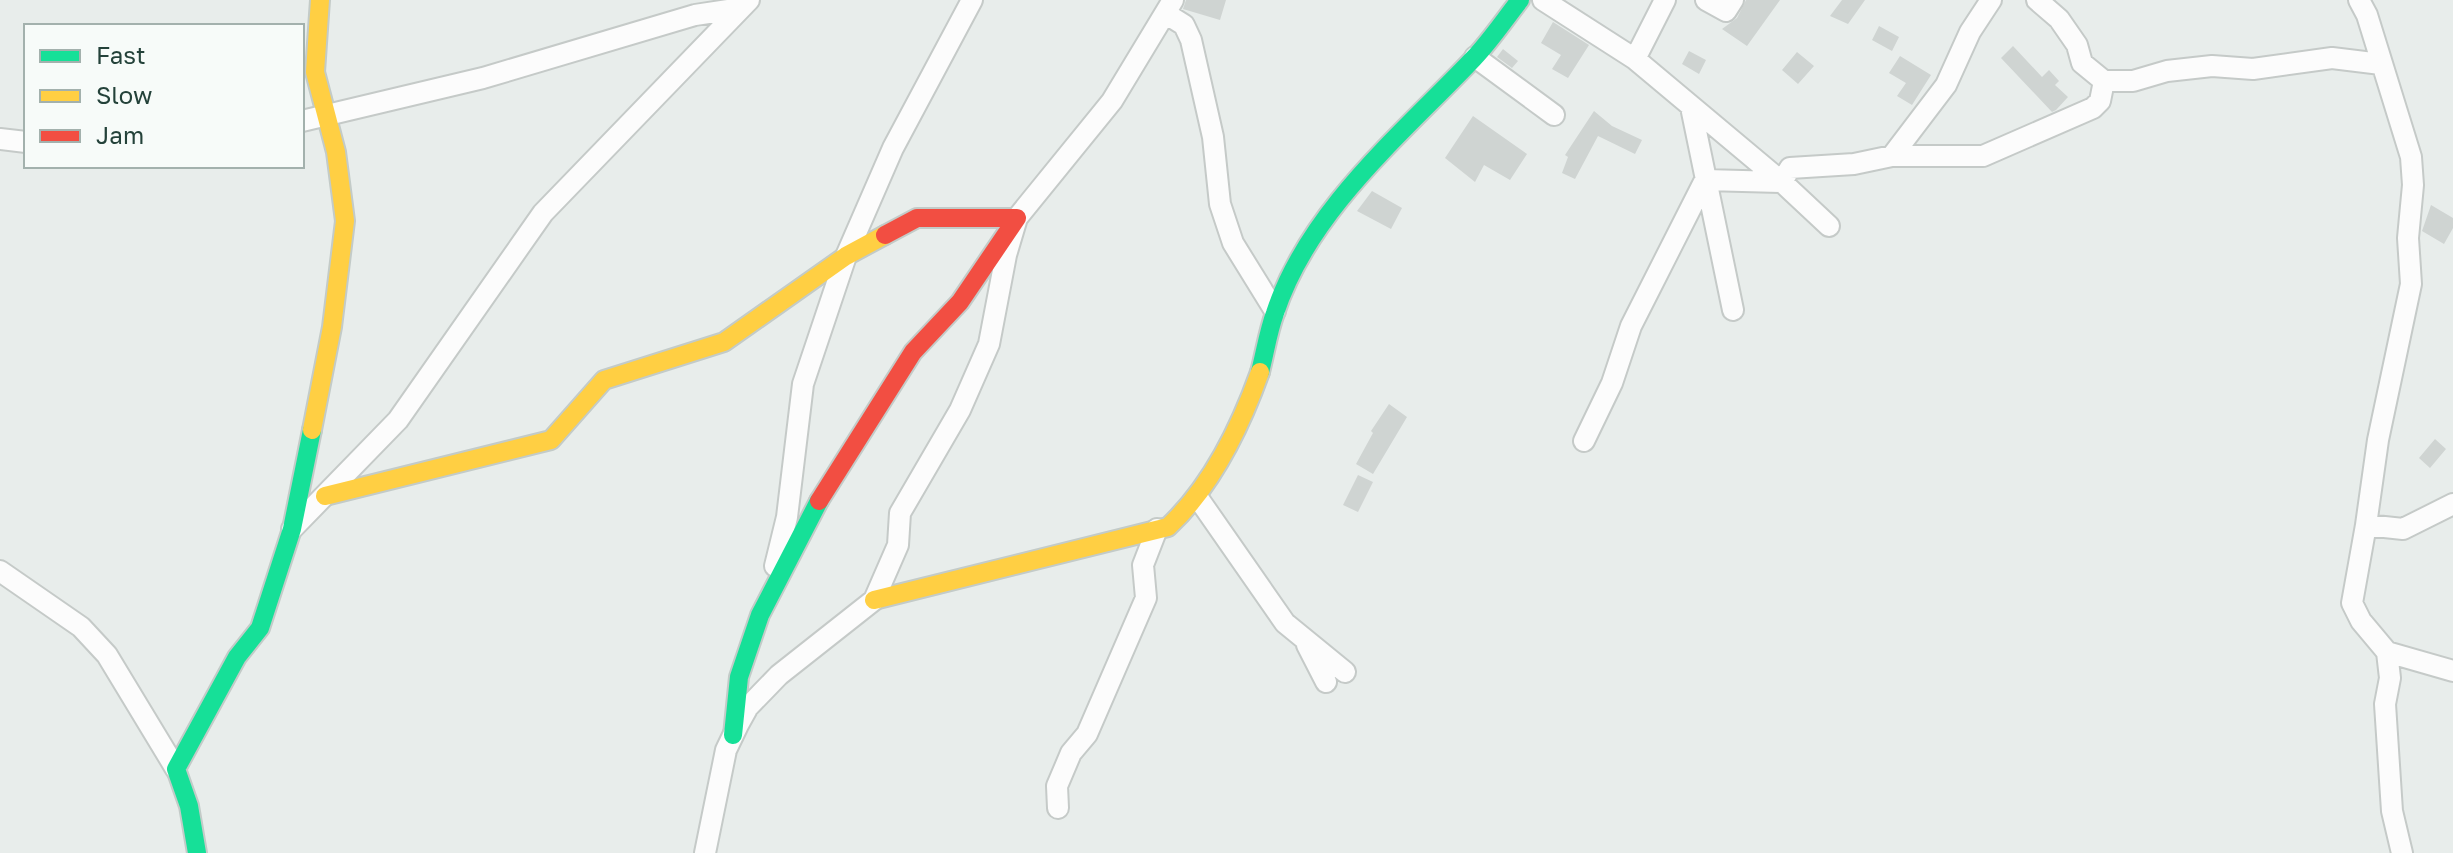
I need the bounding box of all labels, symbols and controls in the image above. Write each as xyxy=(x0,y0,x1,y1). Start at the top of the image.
legend xyxy=(24,24,304,168)
text: Fast xyxy=(96,40,146,69)
text: Slow xyxy=(96,80,152,109)
text: Jam xyxy=(96,120,144,149)

